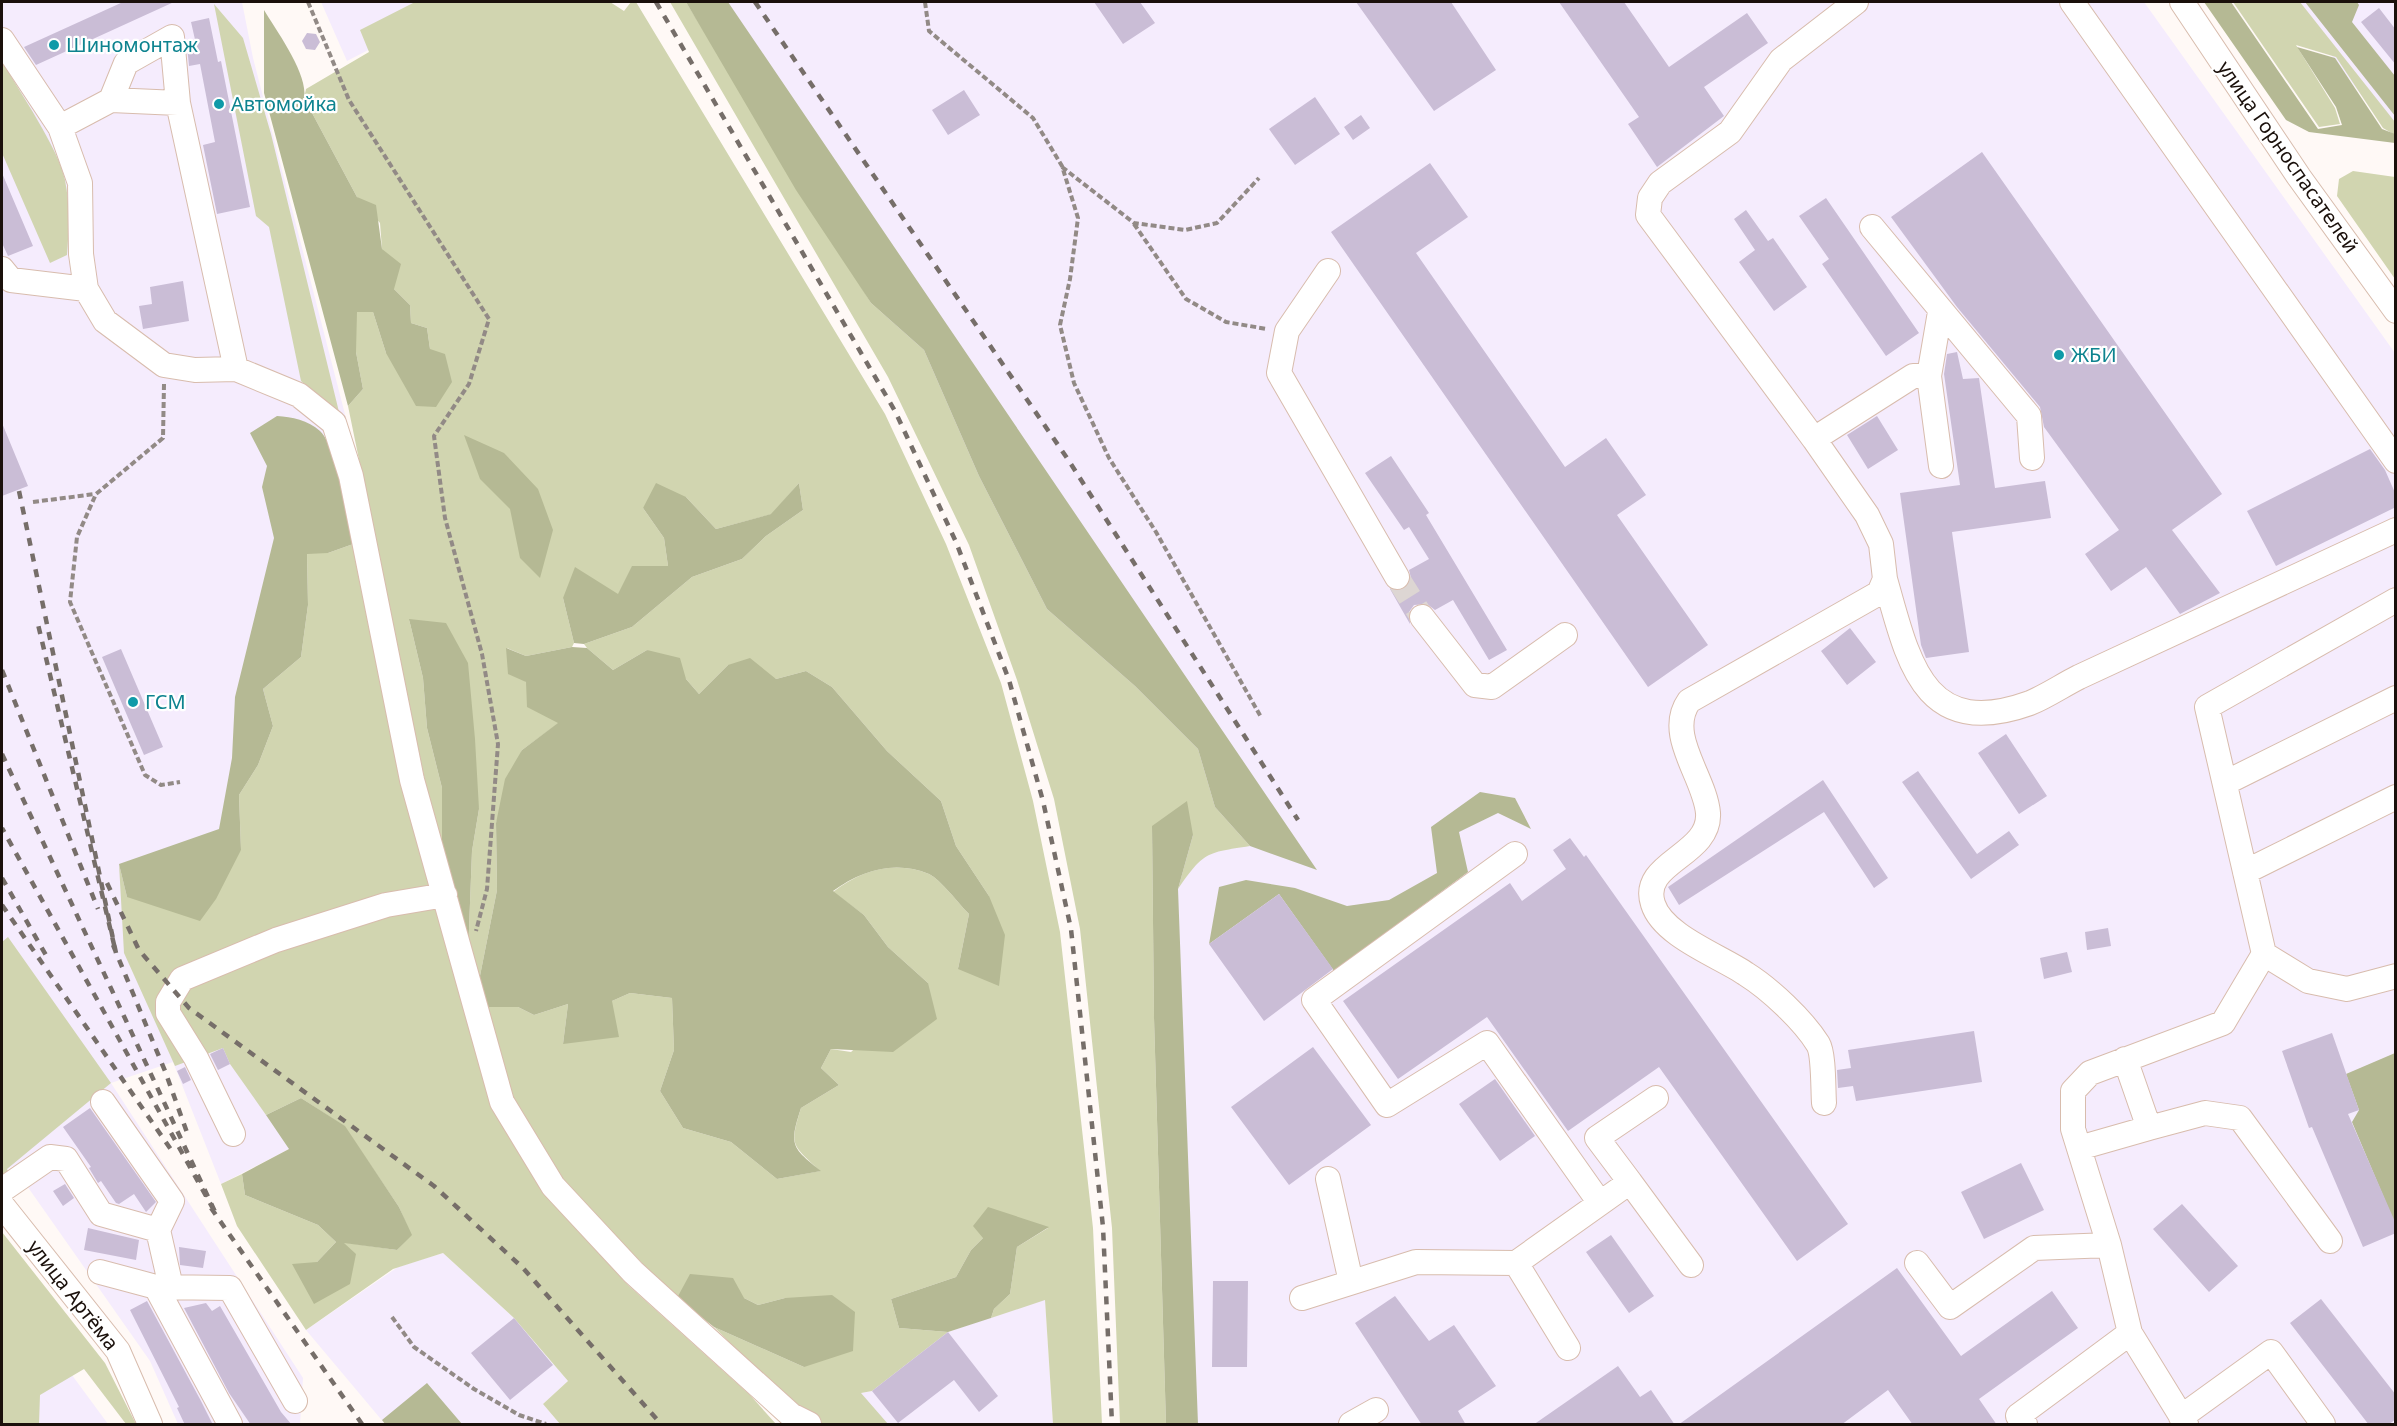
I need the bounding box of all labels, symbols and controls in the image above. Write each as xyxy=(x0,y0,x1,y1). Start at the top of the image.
place label: Шиномонтаж xyxy=(66,31,199,58)
marker: Шиномонтаж xyxy=(47,38,61,52)
street label: улица Горноспасателей xyxy=(2212,55,2365,258)
place label: Автомойка xyxy=(231,90,337,117)
marker: Автомойка xyxy=(212,97,226,111)
place label: ЖБИ xyxy=(2071,341,2117,368)
marker: ЖБИ xyxy=(2052,348,2066,362)
place label: ГСМ xyxy=(145,688,186,715)
marker: ГСМ xyxy=(126,695,140,709)
street label: улица Артёма xyxy=(22,1234,125,1355)

